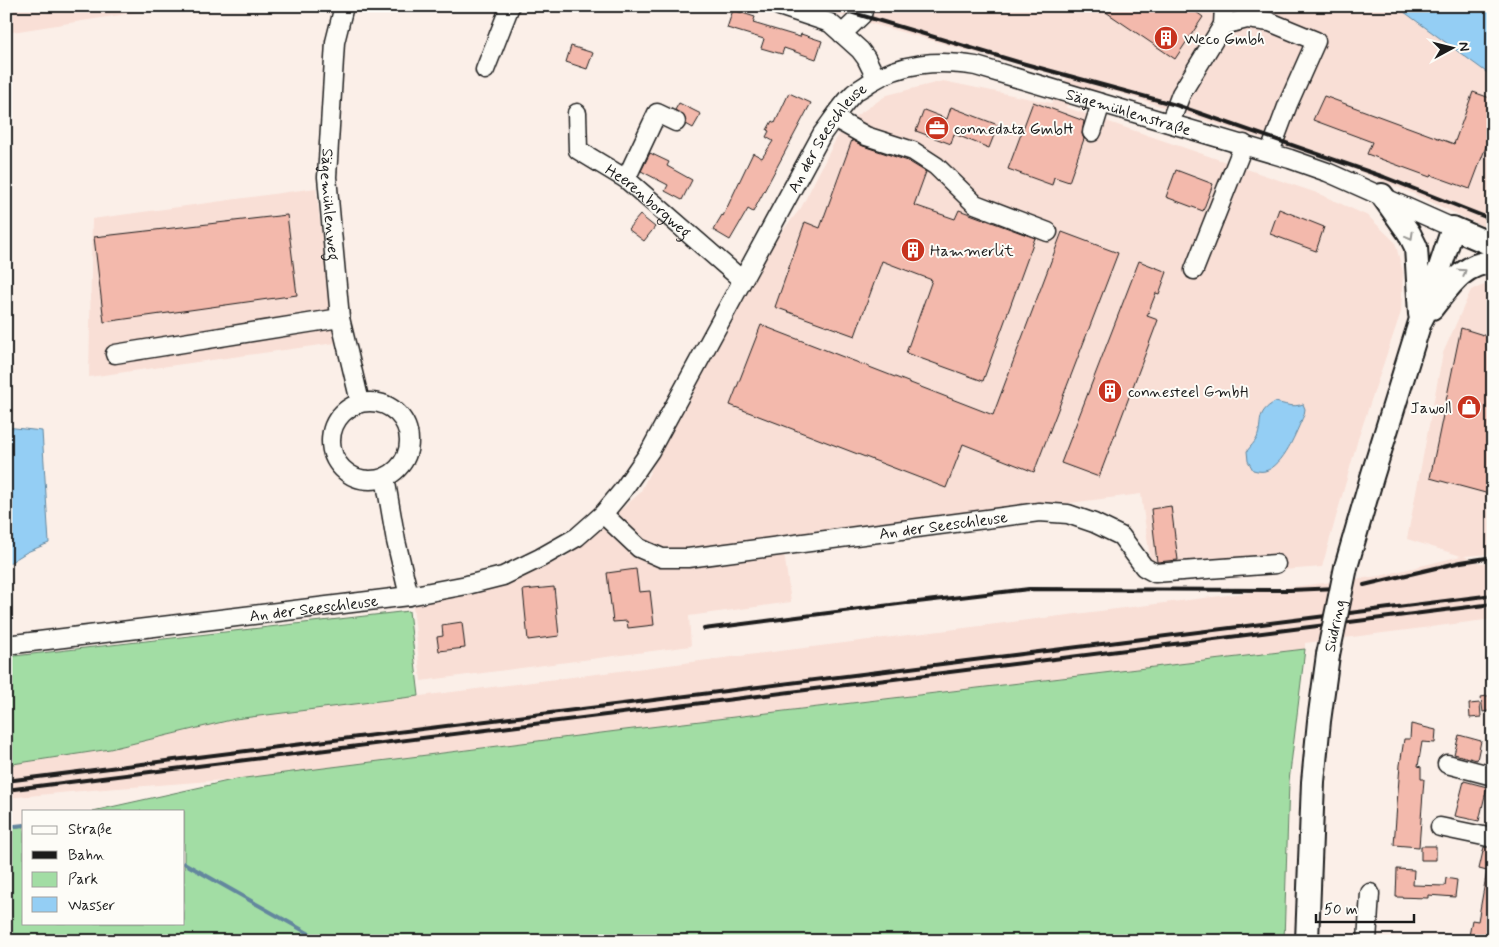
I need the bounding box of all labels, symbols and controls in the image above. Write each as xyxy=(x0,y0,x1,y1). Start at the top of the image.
north arrow xyxy=(1426,22,1476,72)
building icon: Weco Gmbh xyxy=(1153,25,1179,51)
place label: Weco Gmbh xyxy=(1184,29,1264,50)
text: N xyxy=(1454,41,1473,52)
street label: An der Seeschleuse xyxy=(783,78,871,197)
street label: Sägemühlenstraße xyxy=(1063,84,1194,141)
office icon: connedata GmbH xyxy=(924,115,950,141)
place label: connedata GmbH xyxy=(954,119,1074,140)
street label: Sägemühlenweg xyxy=(315,148,344,262)
street label: Heerenborgweg xyxy=(601,160,695,244)
one-way arrow xyxy=(1403,230,1413,239)
building icon: Hammerlit xyxy=(900,237,926,263)
place label: Hammerlit xyxy=(930,241,1014,262)
one-way arrow xyxy=(1458,269,1467,278)
building icon: connesteel GmbH xyxy=(1097,378,1123,404)
place label: connesteel GmbH xyxy=(1128,382,1248,403)
shop icon: Jawoll xyxy=(1456,394,1482,420)
place label: Jawoll xyxy=(1410,398,1452,419)
street label: An der Seeschleuse xyxy=(878,507,1010,545)
street label: An der Seeschleuse xyxy=(248,591,380,627)
street label: Südring xyxy=(1320,598,1351,654)
legend xyxy=(22,810,185,924)
text: Straße xyxy=(68,820,112,840)
text: Bahn xyxy=(68,846,105,866)
text: Park xyxy=(68,870,98,890)
scale bar xyxy=(1316,892,1414,924)
text: Wasser xyxy=(68,896,115,916)
text: 50 m xyxy=(1324,900,1358,920)

